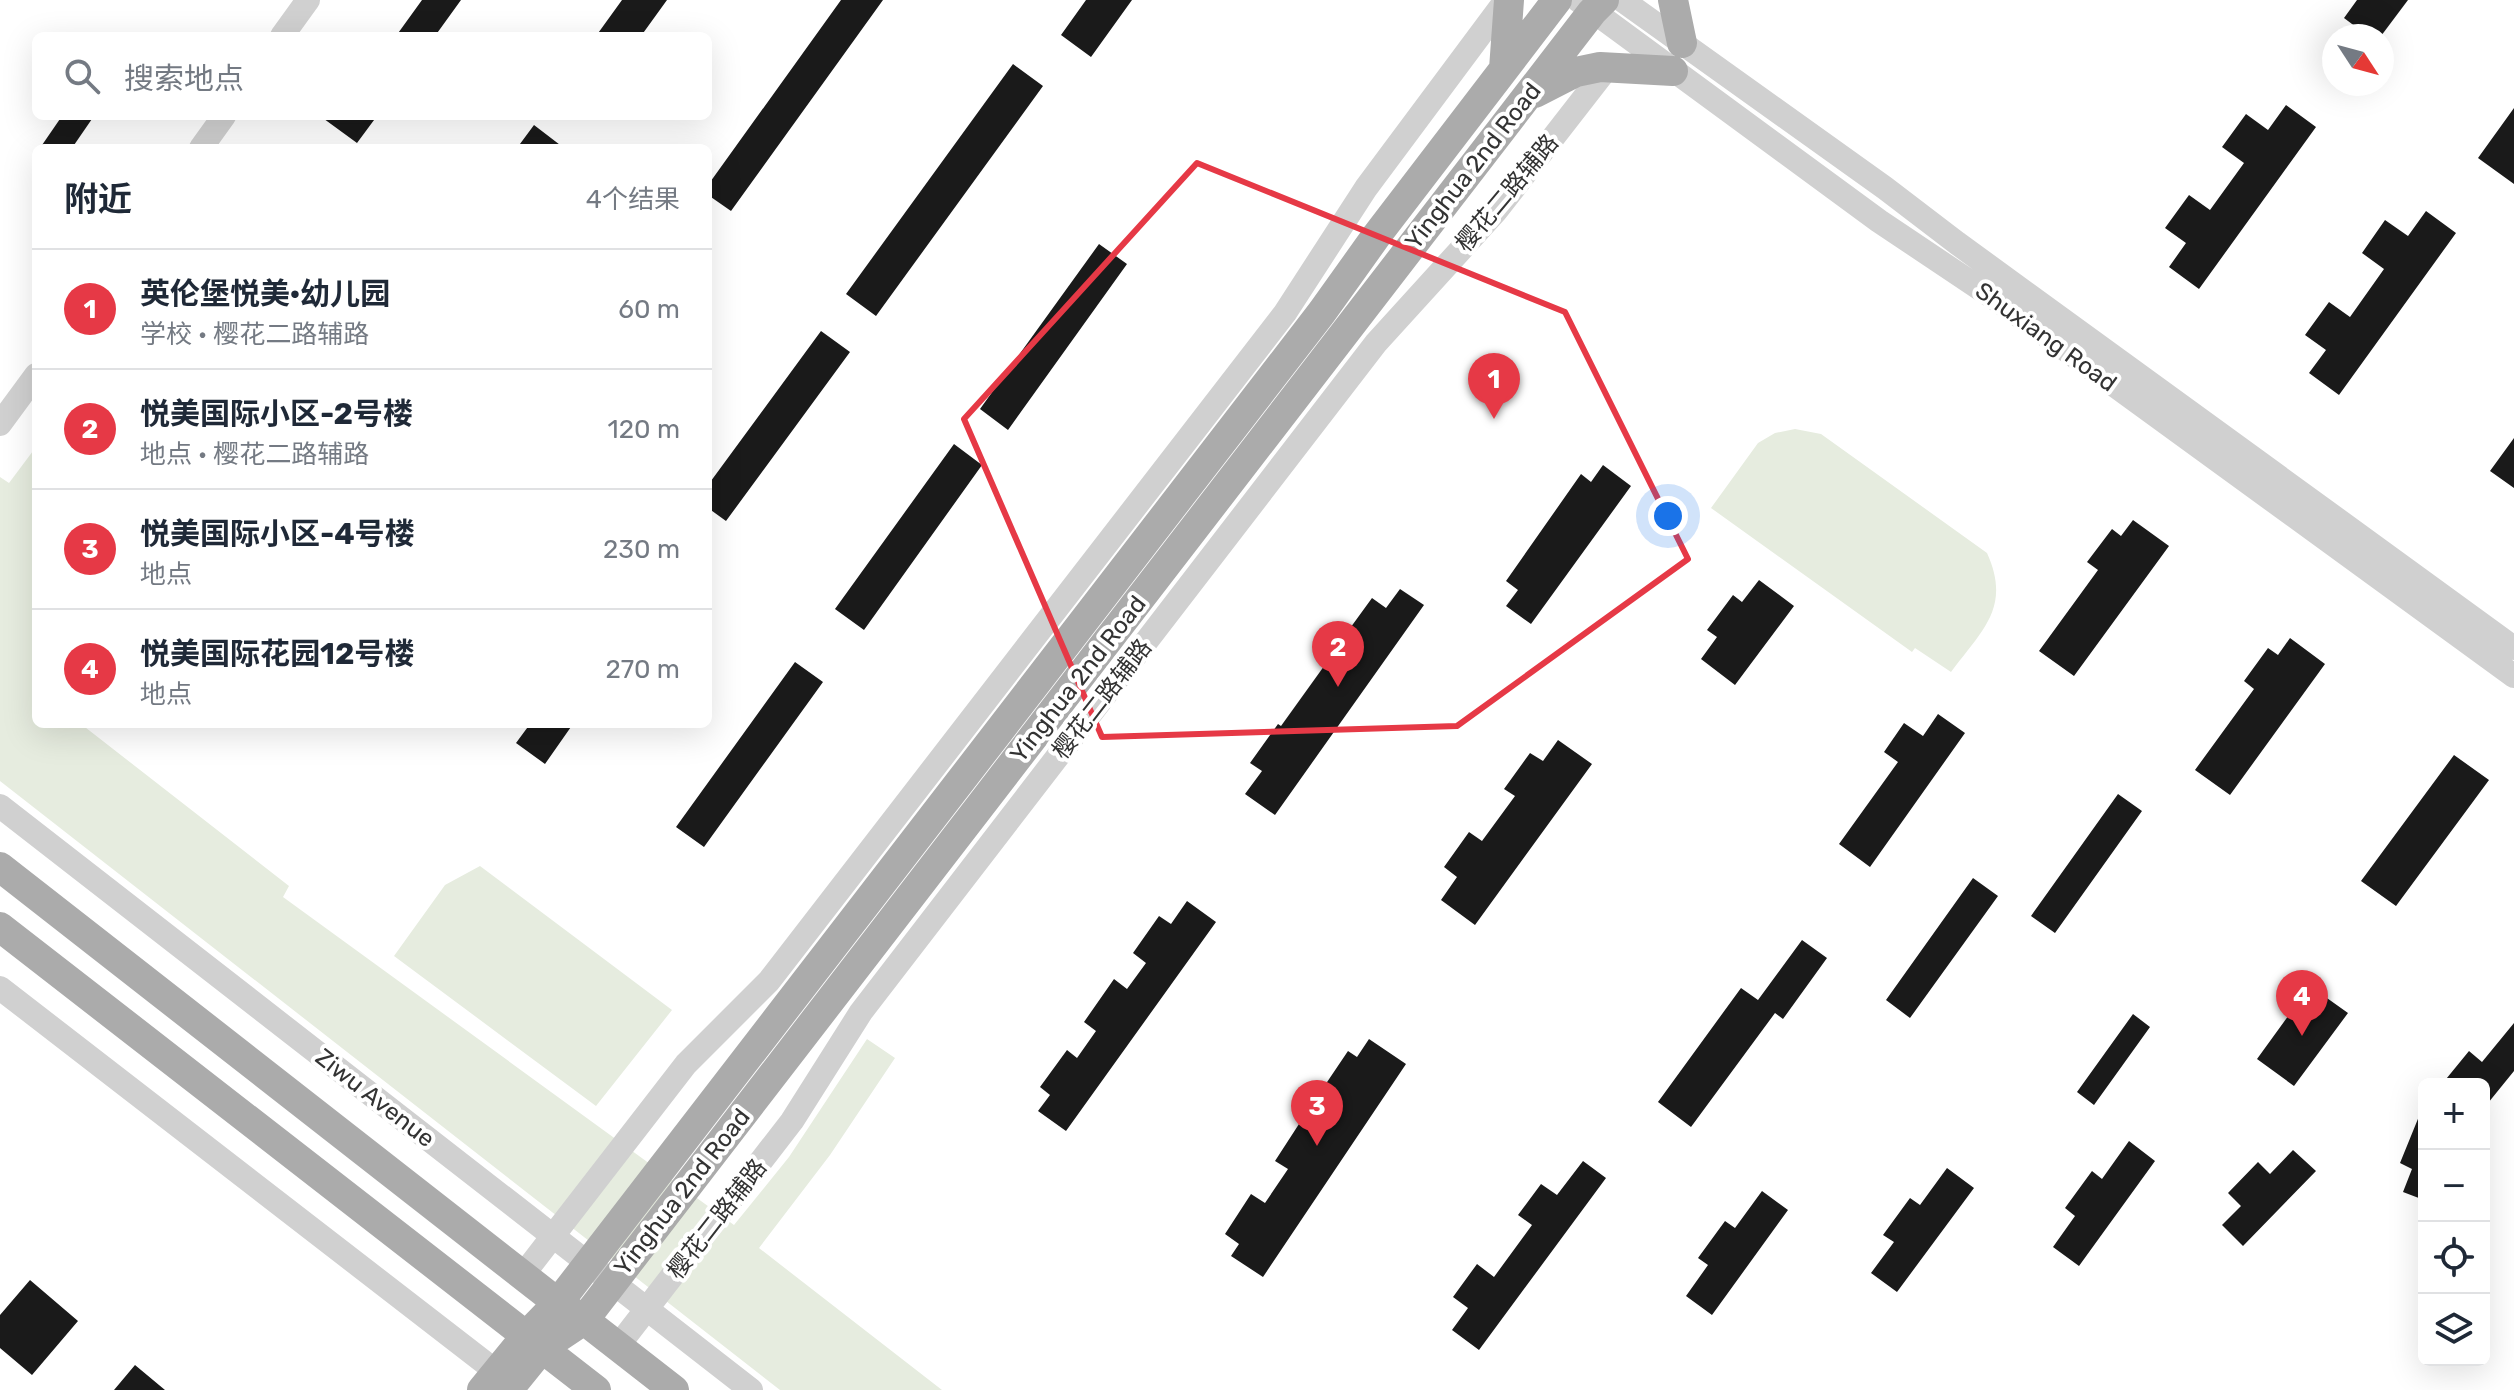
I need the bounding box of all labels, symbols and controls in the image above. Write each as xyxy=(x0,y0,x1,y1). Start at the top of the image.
north arrow xyxy=(2322,24,2394,96)
search box xyxy=(32,32,712,120)
icon: search xyxy=(60,54,104,98)
text: 搜索地点 xyxy=(124,61,244,97)
street label: Yinghua 2nd Road xyxy=(1399,77,1547,255)
street label: 樱花二路辅路 xyxy=(1450,129,1564,257)
text: 附近 xyxy=(64,179,132,220)
text: 4个结果 xyxy=(586,184,680,215)
text: 英伦堡悦美·幼儿园 xyxy=(140,276,390,312)
street label: Shuxiang Road xyxy=(1970,276,2122,398)
text: 1 xyxy=(84,294,96,325)
text: 60 m xyxy=(618,294,680,325)
text: 学校 · 樱花二路辅路 xyxy=(140,319,369,350)
pin: 1 xyxy=(1468,353,1520,419)
text: 悦美国际小区-2号楼 xyxy=(140,396,413,432)
text: 2 xyxy=(82,414,98,445)
text: 120 m xyxy=(608,414,680,445)
text: 地点 · 樱花二路辅路 xyxy=(140,439,369,470)
your location xyxy=(1648,496,1688,536)
text: 悦美国际小区-4号楼 xyxy=(140,516,415,552)
text: 3 xyxy=(81,534,99,565)
text: 230 m xyxy=(603,534,680,565)
text: 地点 xyxy=(140,559,192,590)
street label: Yinghua 2nd Road xyxy=(1004,590,1152,768)
pin: 2 xyxy=(1312,621,1364,687)
street label: 樱花二路辅路 xyxy=(1047,634,1157,764)
text: 悦美国际花园12号楼 xyxy=(140,636,414,672)
text: 4 xyxy=(81,654,99,685)
text: 270 m xyxy=(605,654,680,685)
text: 地点 xyxy=(140,679,192,710)
pin: 4 xyxy=(2276,970,2328,1036)
street label: Ziwu Avenue xyxy=(310,1043,440,1153)
map controls xyxy=(2418,1078,2490,1366)
button: + xyxy=(2418,1078,2490,1150)
pin: 3 xyxy=(1291,1080,1343,1146)
street label: Yinghua 2nd Road xyxy=(608,1103,756,1281)
button: − xyxy=(2418,1150,2490,1222)
street label: 樱花二路辅路 xyxy=(662,1154,772,1284)
button: locate xyxy=(2418,1222,2490,1294)
button: layers xyxy=(2418,1294,2490,1366)

